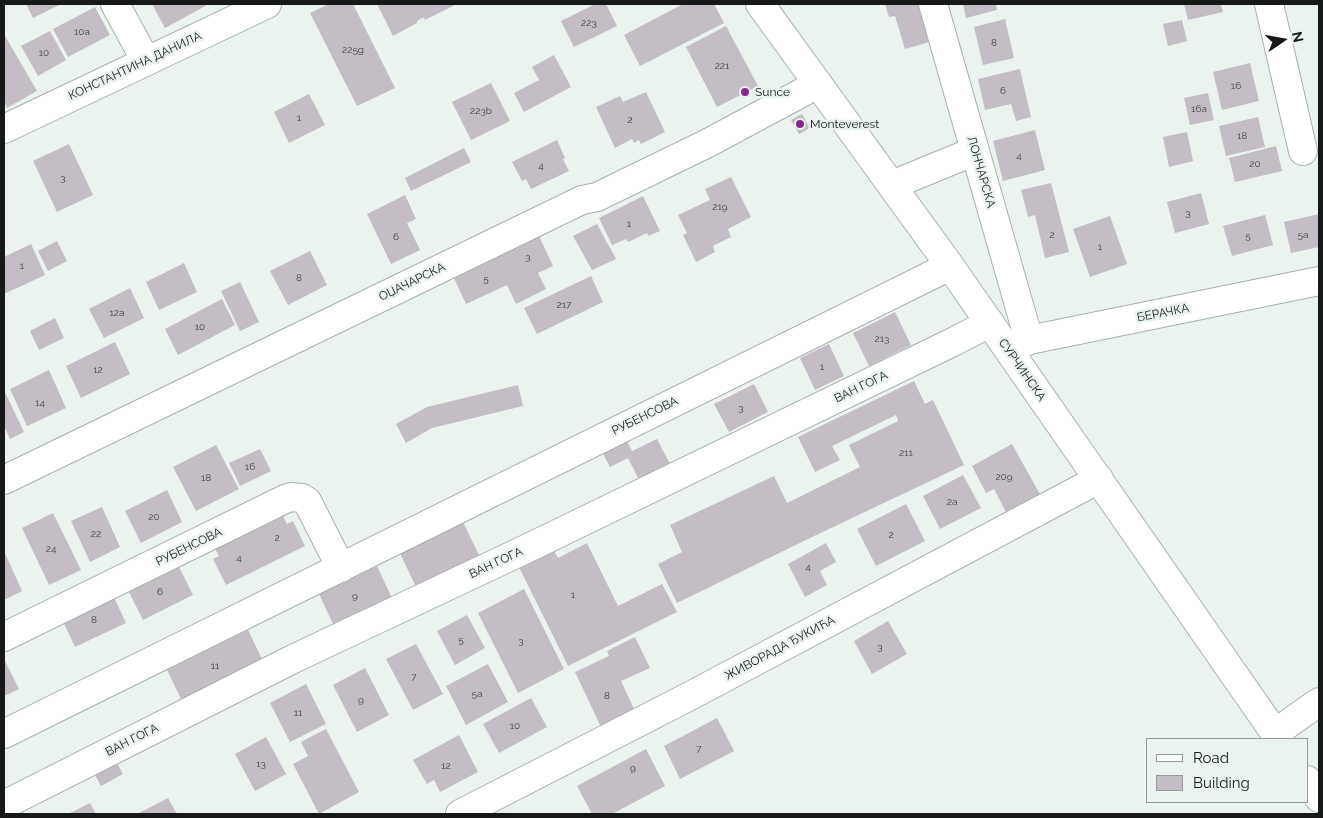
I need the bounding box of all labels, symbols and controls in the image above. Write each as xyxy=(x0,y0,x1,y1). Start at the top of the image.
north arrow xyxy=(1258,15,1308,65)
house number: 223 xyxy=(581,17,597,29)
house number: 10a xyxy=(74,26,90,38)
street label: КОНСТАНТИНА ДАНИЛА xyxy=(66,29,204,103)
text: N xyxy=(1289,30,1307,44)
house number: 8 xyxy=(991,37,997,49)
house number: 225g xyxy=(342,44,364,56)
house number: 10 xyxy=(39,47,49,59)
house number: 221 xyxy=(715,60,729,72)
house number: 16 xyxy=(1231,80,1241,92)
place label: Sunce xyxy=(755,85,790,99)
house number: 6 xyxy=(1000,85,1006,97)
marker: Sunce xyxy=(739,86,751,98)
house number: 16a xyxy=(1191,103,1207,115)
house number: 223b xyxy=(470,105,492,117)
house number: 1 xyxy=(297,112,301,124)
house number: 2 xyxy=(627,114,633,126)
place label: Monteverest xyxy=(810,117,879,131)
marker: Monteverest xyxy=(794,118,806,130)
house number: 18 xyxy=(1237,130,1247,142)
street label: ЛОНЧАРСКА xyxy=(964,135,998,209)
house number: 4 xyxy=(1016,150,1022,162)
house number: 20 xyxy=(1249,158,1261,170)
house number: 4 xyxy=(538,160,544,172)
house number: 3 xyxy=(60,172,66,184)
house number: 219 xyxy=(712,201,728,213)
house number: 3 xyxy=(1185,207,1191,219)
house number: 1 xyxy=(627,218,631,230)
house number: 2 xyxy=(1049,229,1055,241)
house number: 5a xyxy=(1298,229,1308,241)
house number: 5 xyxy=(1245,230,1251,242)
house number: 6 xyxy=(393,231,399,243)
house number: 1 xyxy=(1098,241,1102,253)
house number: 3 xyxy=(525,251,531,263)
house number: 1 xyxy=(20,260,24,272)
street label: ОЏАЧАРСКА xyxy=(376,260,448,304)
house number: 8 xyxy=(296,272,302,284)
house number: 5 xyxy=(483,273,489,285)
house number: 217 xyxy=(557,299,571,311)
street label: БЕРАЧКА xyxy=(1136,301,1190,325)
house number: 12a xyxy=(110,307,124,319)
house number: 10 xyxy=(195,321,205,333)
house number: 213 xyxy=(875,333,889,345)
street label: СУРЧИНСКА xyxy=(995,336,1049,404)
house number: 1 xyxy=(820,361,824,373)
house number: 12 xyxy=(93,364,103,376)
street label: ВАН ГОГА xyxy=(832,368,890,406)
street label: РУБЕНСОВА xyxy=(610,394,680,438)
house number: 14 xyxy=(35,397,45,409)
house number: 3 xyxy=(738,402,744,414)
house number: 211 xyxy=(899,447,913,459)
house number: 16 xyxy=(245,461,255,473)
house number: 209 xyxy=(995,471,1013,483)
house number: 18 xyxy=(201,472,211,484)
house number: 2a xyxy=(947,496,957,508)
house number: 20 xyxy=(148,511,160,523)
street label: РУБЕНСОВА xyxy=(154,525,224,569)
house number: 22 xyxy=(91,528,101,540)
house number: 2 xyxy=(888,529,894,541)
house number: 2 xyxy=(274,532,280,544)
house number: 24 xyxy=(46,543,56,555)
street label: ВАН ГОГА xyxy=(467,544,525,582)
house number: 4 xyxy=(236,552,242,564)
house number: 4 xyxy=(805,561,811,573)
house number: 6 xyxy=(157,586,163,598)
house number: 1 xyxy=(571,589,575,601)
house number: 9 xyxy=(352,590,358,602)
street label: ЖИВОРАДА ЂУКИЋА xyxy=(722,613,838,683)
house number: 8 xyxy=(91,614,97,626)
house number: 5 xyxy=(458,634,464,646)
house number: 3 xyxy=(518,635,524,647)
house number: 3 xyxy=(877,641,883,653)
house number: 11 xyxy=(211,660,219,672)
house number: 7 xyxy=(411,671,417,683)
house number: 5a xyxy=(472,688,482,700)
house number: 8 xyxy=(604,690,610,702)
house number: 9 xyxy=(358,694,364,706)
house number: 11 xyxy=(294,707,302,719)
house number: 10 xyxy=(510,720,520,732)
street label: ВАН ГОГА xyxy=(103,721,161,759)
legend xyxy=(1146,738,1308,803)
house number: 7 xyxy=(696,743,702,755)
text: Road xyxy=(1193,749,1229,767)
house number: 13 xyxy=(256,758,266,770)
house number: 12 xyxy=(441,760,451,772)
house number: 9 xyxy=(630,762,636,774)
text: Building xyxy=(1193,774,1250,792)

